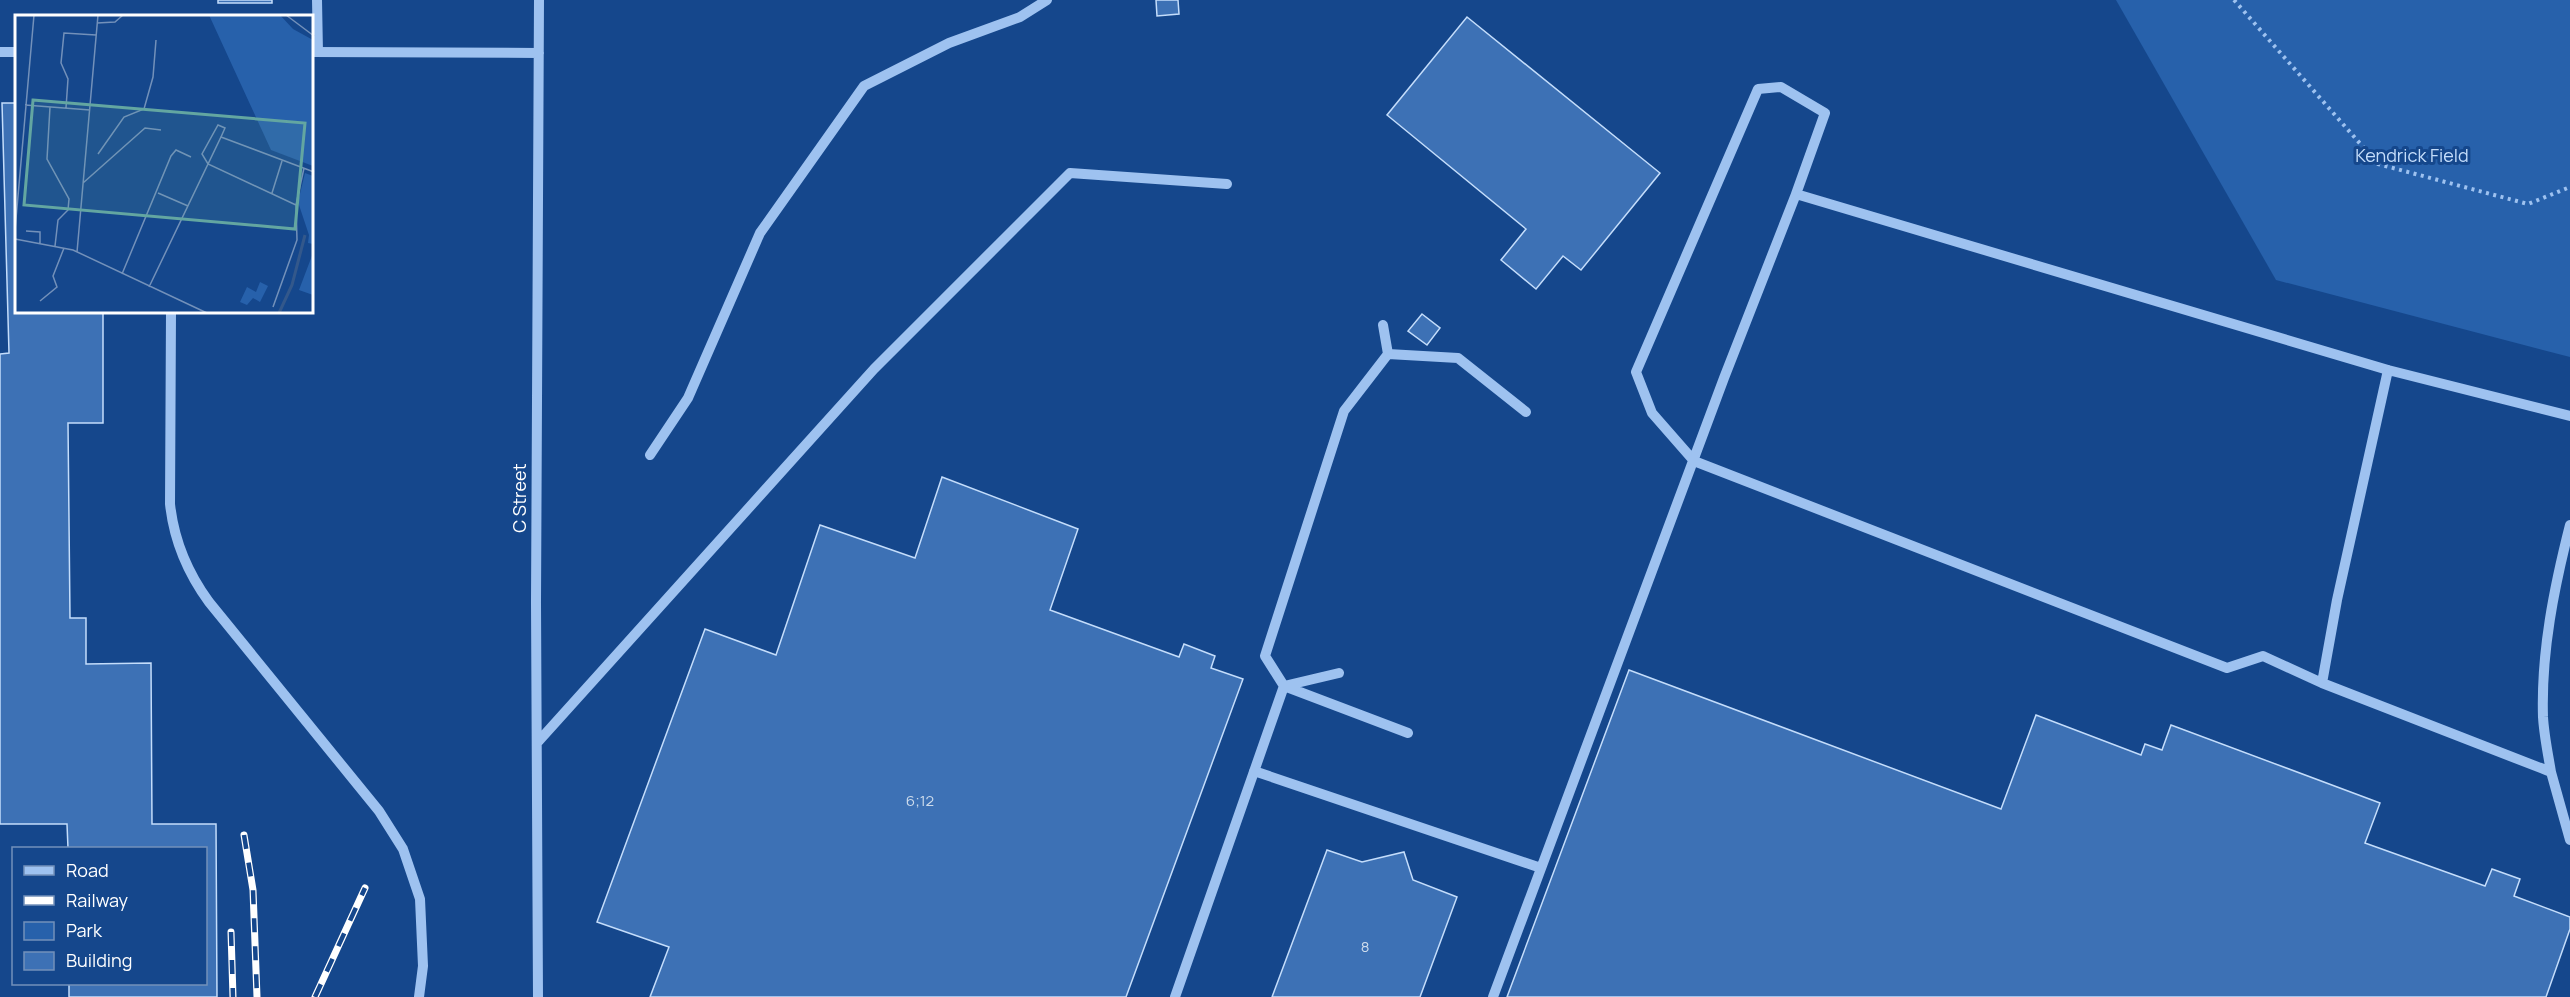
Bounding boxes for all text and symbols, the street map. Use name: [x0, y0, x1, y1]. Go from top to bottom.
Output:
inset map: [15, 15, 314, 314]
park label: Kendrick Field: [2355, 143, 2469, 167]
street label: C Street: [507, 463, 531, 533]
house number: 6;12: [906, 790, 934, 811]
legend: [12, 847, 207, 985]
text: Road: [66, 858, 109, 882]
text: Railway: [66, 888, 128, 912]
text: Park: [66, 918, 103, 942]
house number: 8: [1361, 936, 1369, 957]
text: Building: [66, 948, 132, 972]

